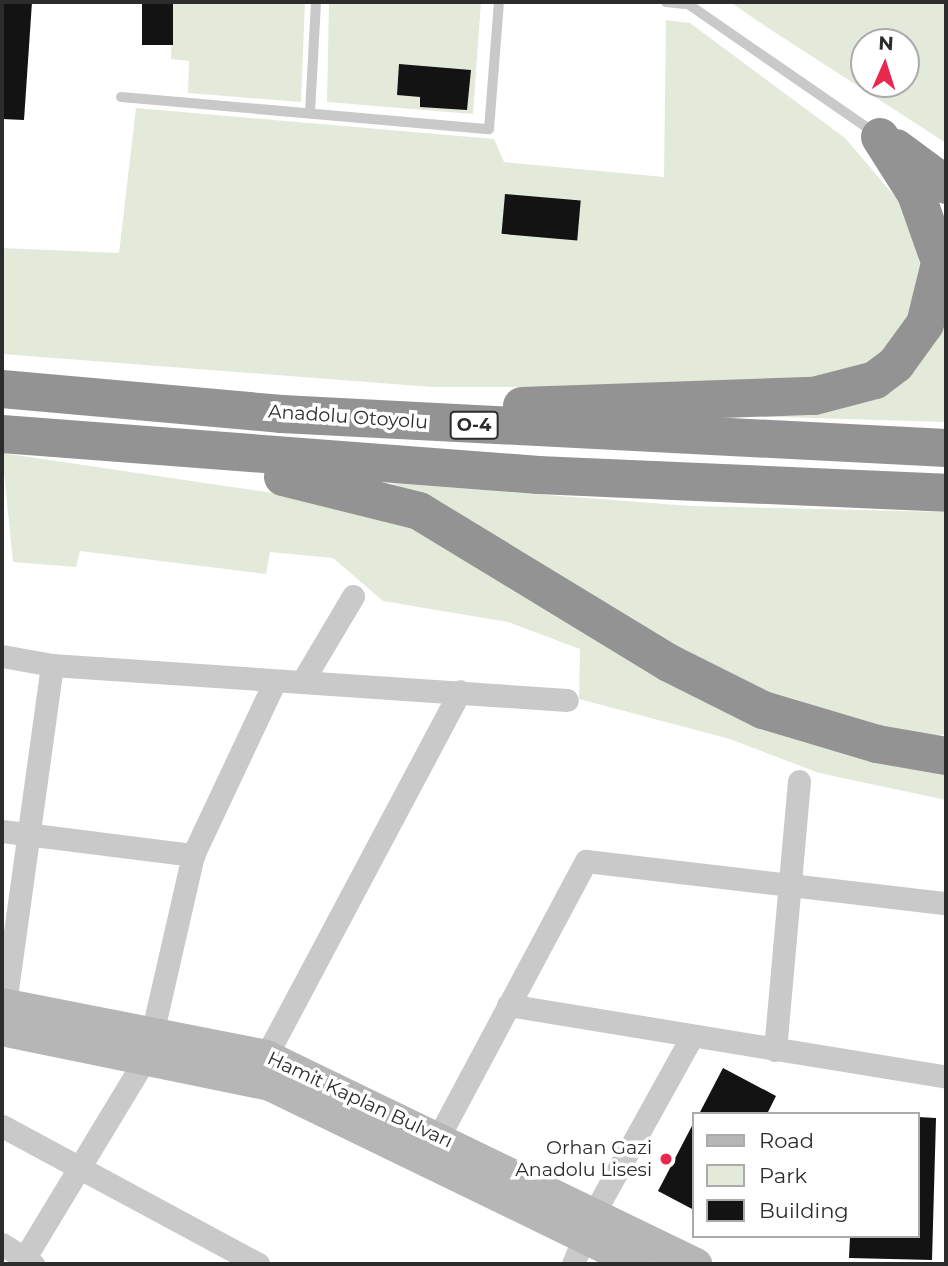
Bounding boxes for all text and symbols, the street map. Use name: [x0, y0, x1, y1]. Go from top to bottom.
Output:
north arrow: [850, 28, 920, 98]
text: N: [878, 32, 894, 55]
street label: Anadolu Otoyolu: [267, 400, 429, 434]
road number: O-4: [449, 410, 498, 440]
street label: Hamit Kaplan Bulvarı: [264, 1047, 456, 1153]
legend: [692, 1112, 920, 1238]
text: Road: [759, 1128, 814, 1153]
place label: Orhan Gazi Anadolu Lisesi: [515, 1137, 652, 1181]
marker: Orhan Gazi Anadolu Lisesi: [658, 1151, 674, 1167]
text: Park: [759, 1163, 807, 1188]
text: Building: [759, 1198, 849, 1223]

